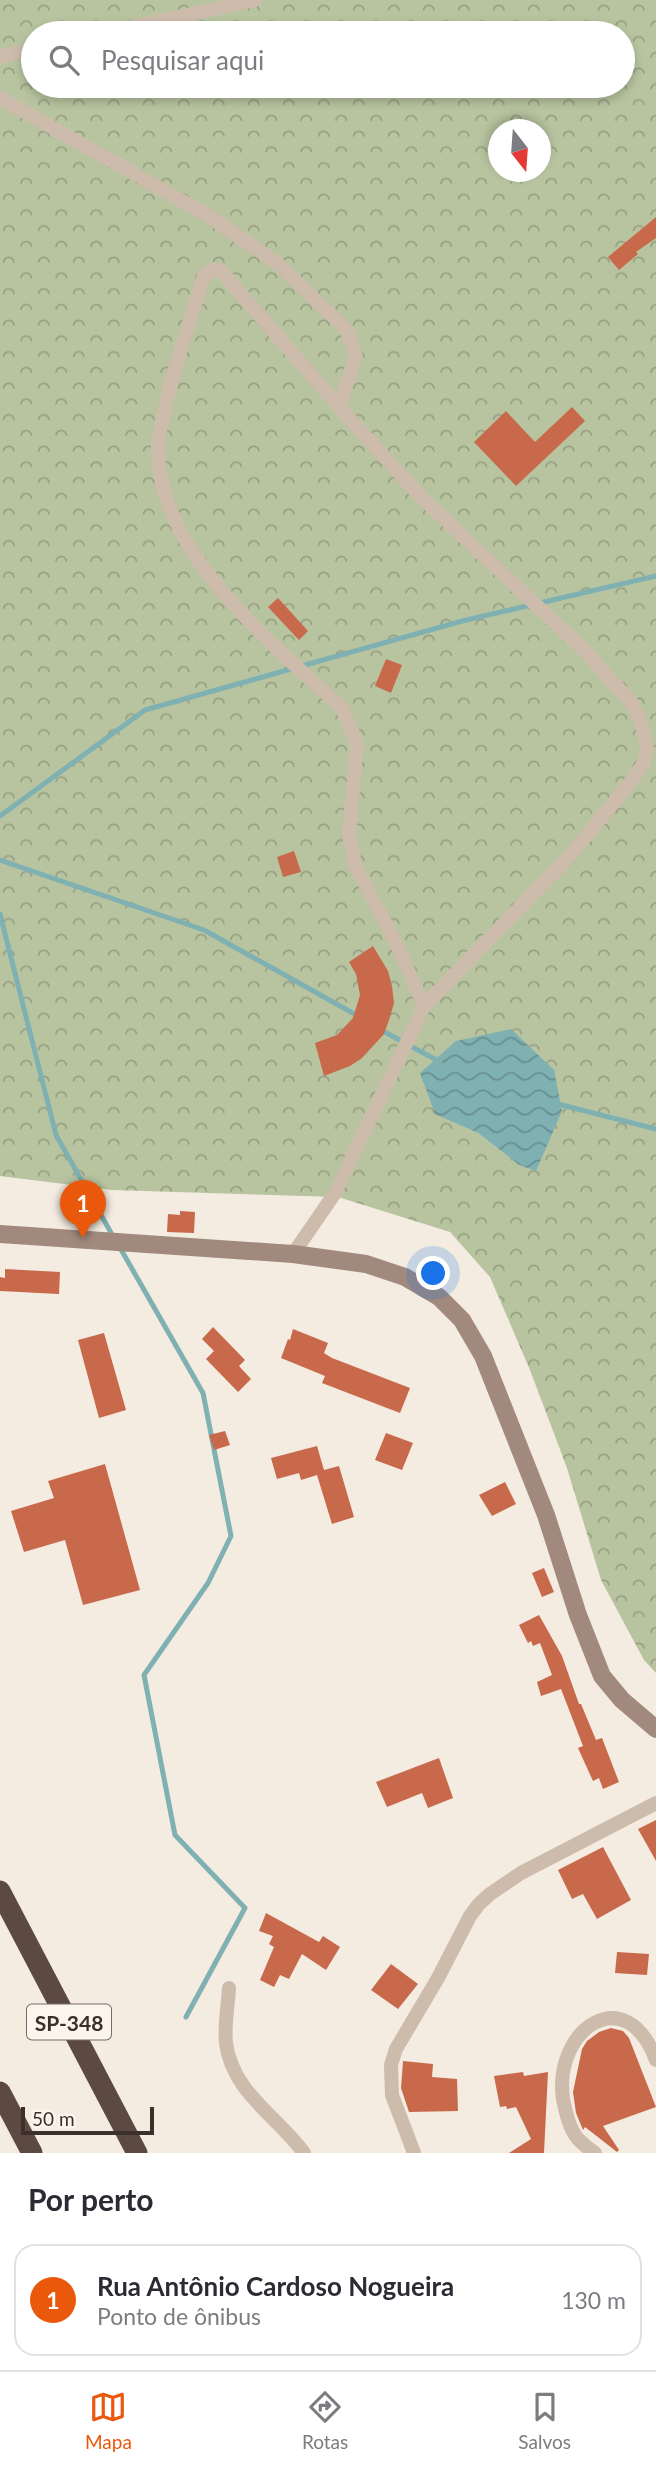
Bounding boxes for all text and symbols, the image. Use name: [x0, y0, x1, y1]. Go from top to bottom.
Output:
search box: [21, 21, 635, 98]
icon: search: [45, 41, 83, 79]
text: Pesquisar aqui: [101, 44, 264, 76]
north arrow: [488, 119, 551, 182]
pin: 1: [60, 1180, 106, 1238]
your location: [416, 1256, 450, 1290]
road number: SP-348: [27, 2004, 111, 2039]
scale bar: [21, 2104, 154, 2136]
text: 50 m: [32, 2107, 75, 2130]
text: Por perto: [28, 2181, 153, 2217]
text: Rua Antônio Cardoso Nogueira: [97, 2270, 454, 2302]
text: 1: [46, 2286, 60, 2314]
text: 130 m: [561, 2286, 626, 2314]
text: Ponto de ônibus: [97, 2302, 261, 2330]
tab: Mapa: [85, 2388, 132, 2453]
tab: Rotas: [302, 2388, 348, 2453]
tab: Salvos: [518, 2388, 571, 2453]

